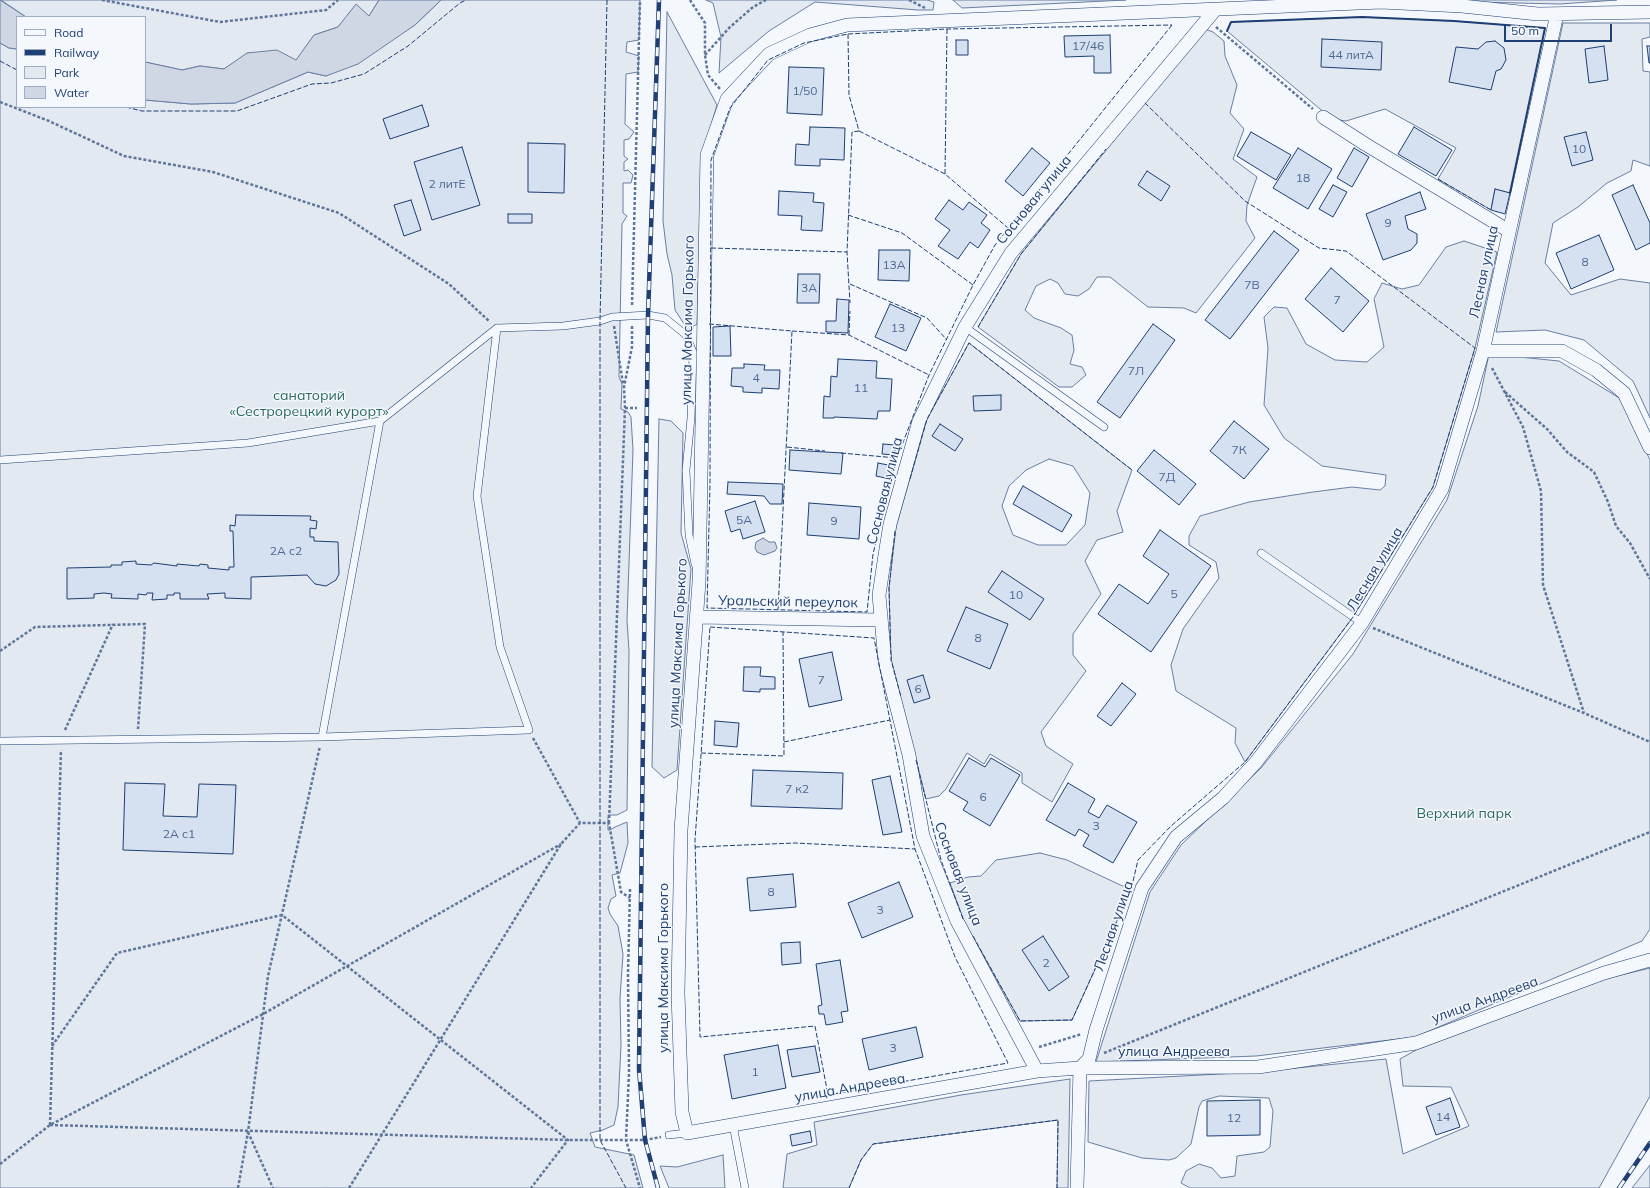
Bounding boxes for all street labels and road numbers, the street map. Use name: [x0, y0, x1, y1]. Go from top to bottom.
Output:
street label: Сосновая улица: [993, 152, 1075, 248]
street label: Лесная улица: [1466, 224, 1502, 320]
street label: улица Максима Горького: [678, 235, 698, 405]
street label: Сосновая улица: [864, 436, 906, 546]
street label: Лесная улица: [1343, 524, 1407, 614]
street label: улица Максима Горького: [665, 558, 691, 728]
street label: Уральский переулок: [718, 592, 858, 612]
street label: Сосновая улица: [931, 820, 985, 928]
street label: Лесная улица: [1091, 879, 1137, 973]
street label: улица Максима Горького: [656, 883, 672, 1053]
street label: улица Андреева: [1429, 973, 1541, 1027]
street label: улица Андреева: [1118, 1044, 1230, 1060]
street label: улица Андреева: [793, 1070, 907, 1106]

